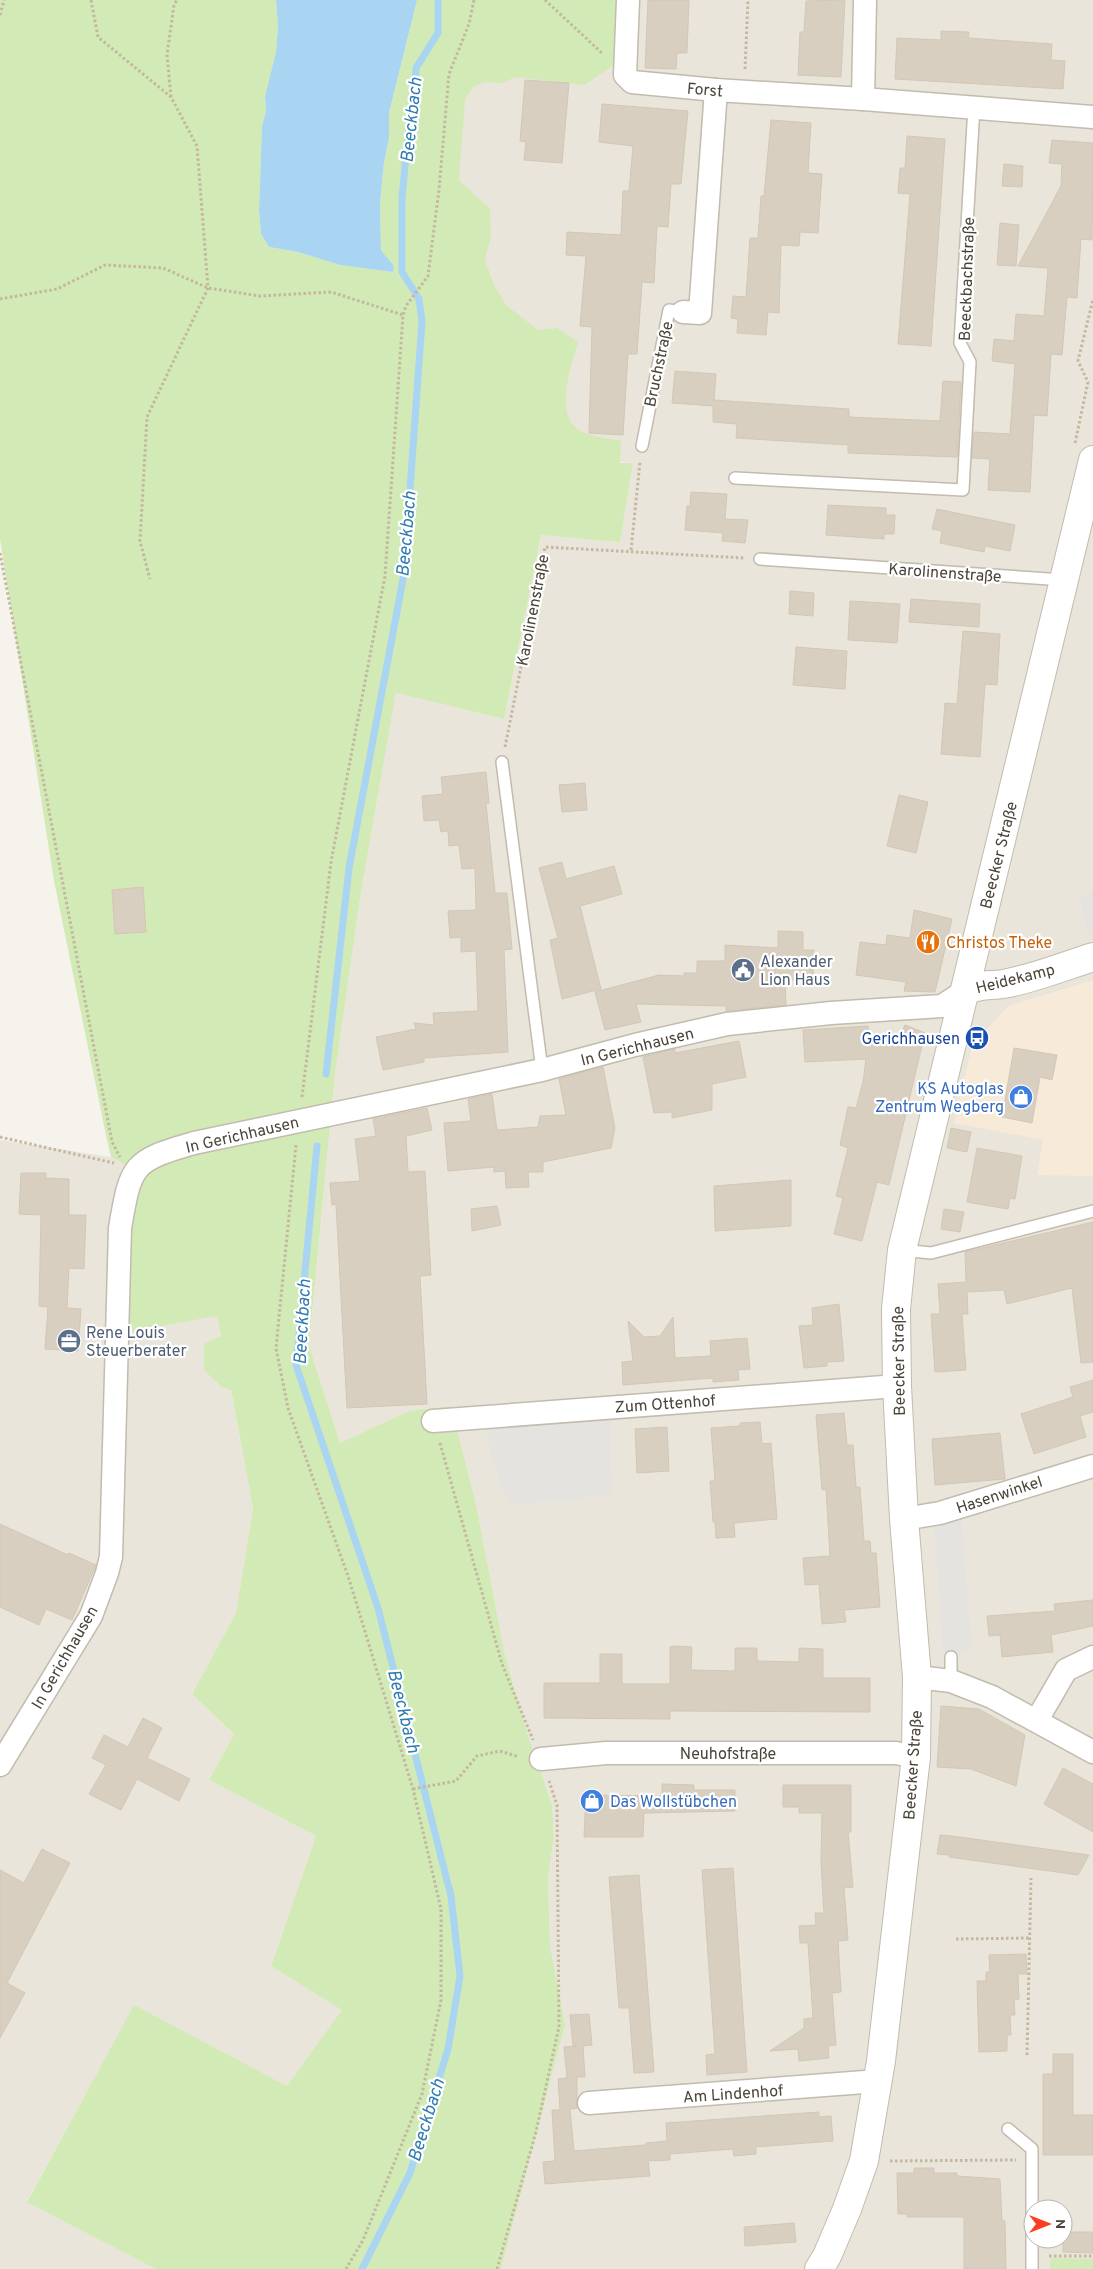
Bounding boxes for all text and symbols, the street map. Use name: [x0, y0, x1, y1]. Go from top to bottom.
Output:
water label: Beeckbach: [397, 76, 428, 164]
street label: Forst: [686, 79, 724, 103]
street label: Beeckbachstraße: [956, 217, 980, 342]
street label: Bruchstraße: [641, 320, 679, 409]
water label: Beeckbach: [392, 490, 423, 578]
street label: Karolinenstraße: [513, 553, 555, 668]
street label: Karolinenstraße: [888, 560, 1002, 588]
street label: Beecker Straße: [977, 800, 1023, 911]
restaurant icon: Christos Theke: [915, 929, 941, 955]
place label: Christos Theke: [946, 934, 1052, 954]
place label: Alexander Lion Haus: [760, 953, 833, 991]
public building icon: Alexander Lion Haus: [730, 957, 756, 983]
street label: Heidekamp: [974, 960, 1057, 999]
street label: In Gerichhausen: [579, 1024, 696, 1072]
bus stop icon: Gerichhausen: [964, 1025, 990, 1051]
place label: Gerichhausen: [861, 1030, 960, 1050]
place label: KS Autoglas Zentrum Wegberg: [875, 1080, 1004, 1118]
shop icon: KS Autoglas Zentrum Wegberg: [1008, 1084, 1034, 1110]
street label: In Gerichhausen: [184, 1113, 301, 1159]
water label: Beeckbach: [290, 1279, 317, 1365]
street label: Beecker Straße: [889, 1306, 911, 1416]
place label: Rene Louis Steuerberater: [86, 1324, 187, 1362]
office icon: Rene Louis Steuerberater: [56, 1328, 82, 1354]
street label: Zum Ottenhof: [614, 1391, 717, 1419]
street label: Hasenwinkel: [954, 1473, 1045, 1519]
street label: In Gerichhausen: [28, 1603, 103, 1713]
water label: Beeckbach: [381, 1667, 424, 1756]
street label: Beecker Straße: [900, 1710, 928, 1821]
street label: Neuhofstraße: [680, 1745, 776, 1765]
shop icon: Das Wollstübchen: [579, 1788, 605, 1814]
place label: Das Wollstübchen: [610, 1793, 737, 1813]
water label: Beeckbach: [404, 2076, 451, 2165]
street label: Am Lindenhof: [682, 2081, 785, 2108]
north arrow: [1023, 2199, 1073, 2249]
text: N: [1051, 2219, 1068, 2229]

